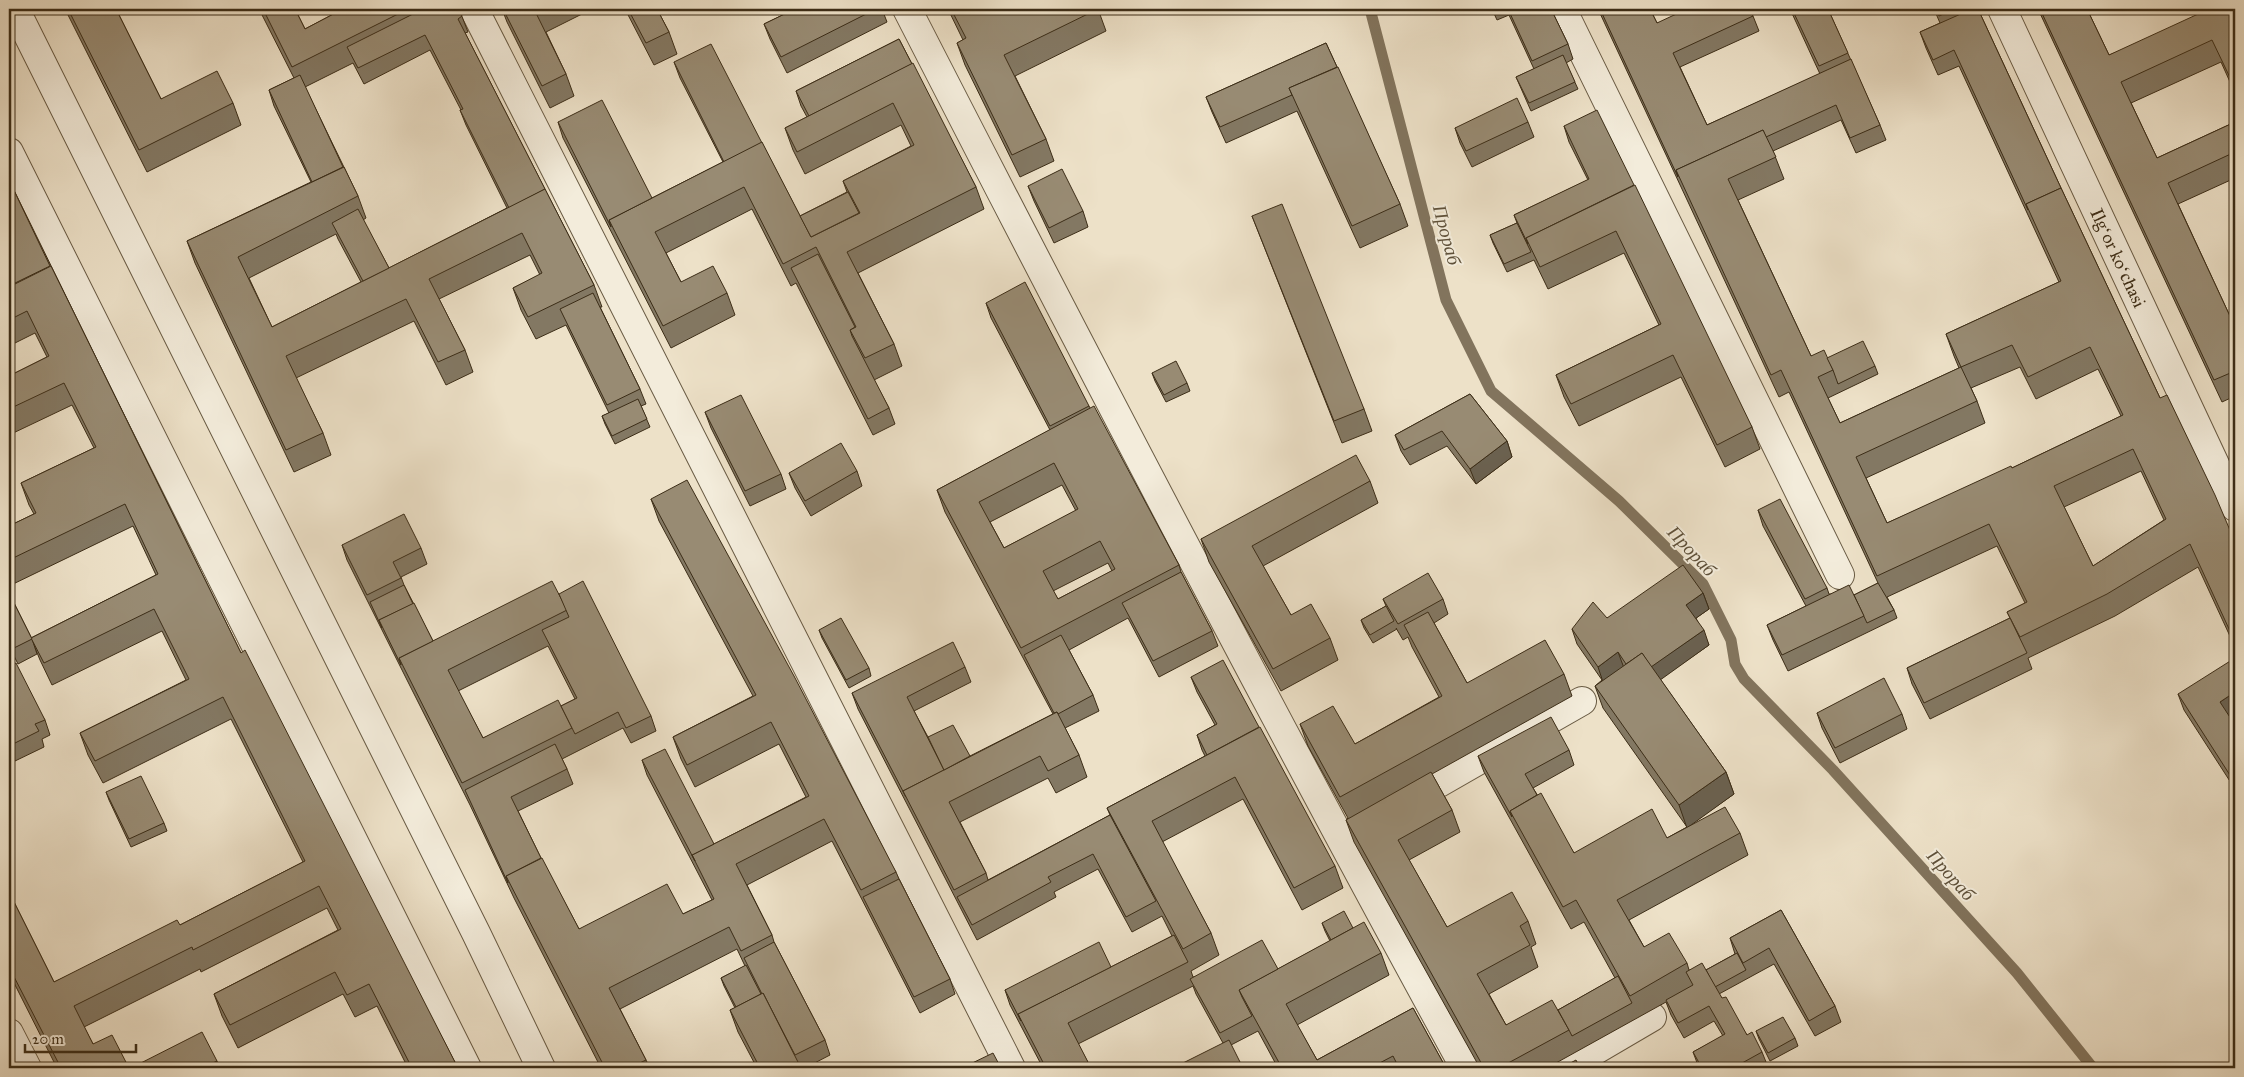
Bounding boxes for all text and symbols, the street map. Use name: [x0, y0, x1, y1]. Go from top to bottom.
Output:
water label: Прораб: [1428, 201, 1466, 269]
street label: Ilgʻor koʻchasi: [2085, 205, 2151, 312]
water label: Прораб: [1662, 520, 1722, 582]
water label: Прораб: [1921, 844, 1981, 907]
scale bar: [25, 1022, 136, 1054]
text: 20 m: [32, 1030, 64, 1048]

